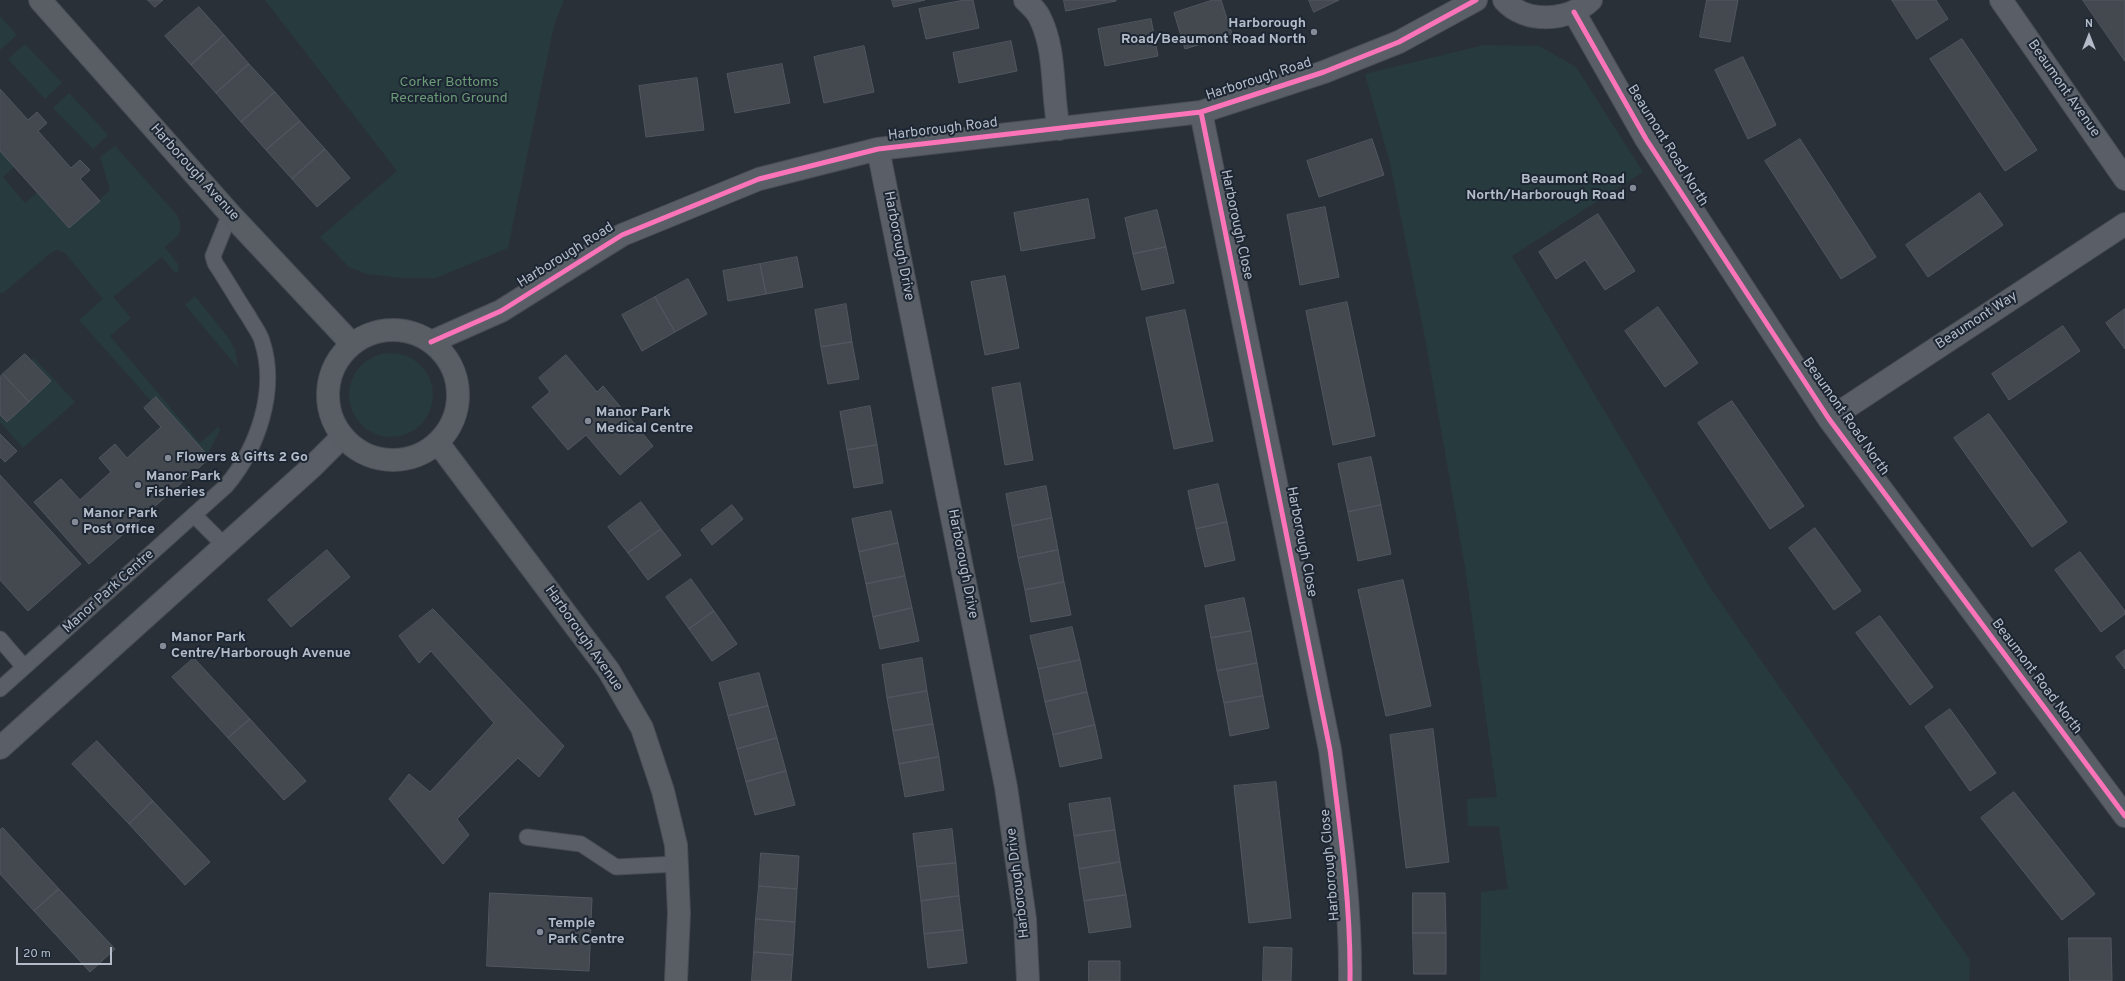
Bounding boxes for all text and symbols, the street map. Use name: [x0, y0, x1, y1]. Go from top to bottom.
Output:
place label: Harborough Road/Beaumont Road North: [1121, 16, 1306, 48]
north arrow: [2069, 16, 2109, 56]
text: N: [2085, 17, 2093, 31]
marker: Harborough Road/Beaumont Road North: [1309, 27, 1319, 37]
street label: Beaumont Avenue: [2023, 37, 2103, 141]
street label: Harborough Road: [1204, 55, 1314, 105]
park label: Corker Bottoms Recreation Ground: [390, 75, 508, 108]
street label: Beaumont Road North: [1623, 82, 1711, 210]
street label: Harborough Road: [887, 115, 999, 145]
street label: Harborough Avenue: [146, 121, 242, 225]
street label: Harborough Close: [1216, 168, 1256, 282]
place label: Beaumont Road North/Harborough Road: [1466, 172, 1625, 204]
marker: Beaumont Road North/Harborough Road: [1628, 183, 1638, 193]
street label: Harborough Drive: [879, 190, 917, 302]
street label: Harborough Road: [515, 220, 617, 292]
street label: Beaumont Way: [1933, 288, 2021, 354]
street label: Beaumont Road North: [1798, 355, 1892, 479]
place label: Manor Park Medical Centre: [596, 405, 693, 438]
marker: Manor Park Medical Centre: [583, 416, 593, 426]
place label: Flowers & Gifts 2 Go: [176, 450, 308, 466]
marker: Flowers & Gifts 2 Go: [163, 453, 173, 463]
place label: Manor Park Fisheries: [146, 469, 221, 502]
marker: Manor Park Fisheries: [133, 480, 143, 490]
street label: Harborough Close: [1282, 485, 1320, 599]
place label: Manor Park Post Office: [83, 506, 158, 538]
street label: Harborough Drive: [943, 508, 981, 620]
marker: Manor Park Post Office: [70, 517, 80, 527]
street label: Manor Park Centre: [60, 547, 158, 637]
street label: Harborough Avenue: [540, 583, 626, 695]
street label: Beaumont Road North: [1987, 616, 2085, 738]
place label: Manor Park Centre/Harborough Avenue: [171, 630, 351, 662]
marker: Manor Park Centre/Harborough Avenue: [158, 641, 168, 651]
street label: Harborough Close: [1318, 808, 1344, 922]
street label: Harborough Drive: [1004, 827, 1034, 939]
place label: Temple Park Centre: [548, 916, 625, 948]
marker: Temple Park Centre: [535, 927, 545, 937]
scale bar: [18, 939, 114, 965]
text: 20 m: [23, 946, 51, 962]

